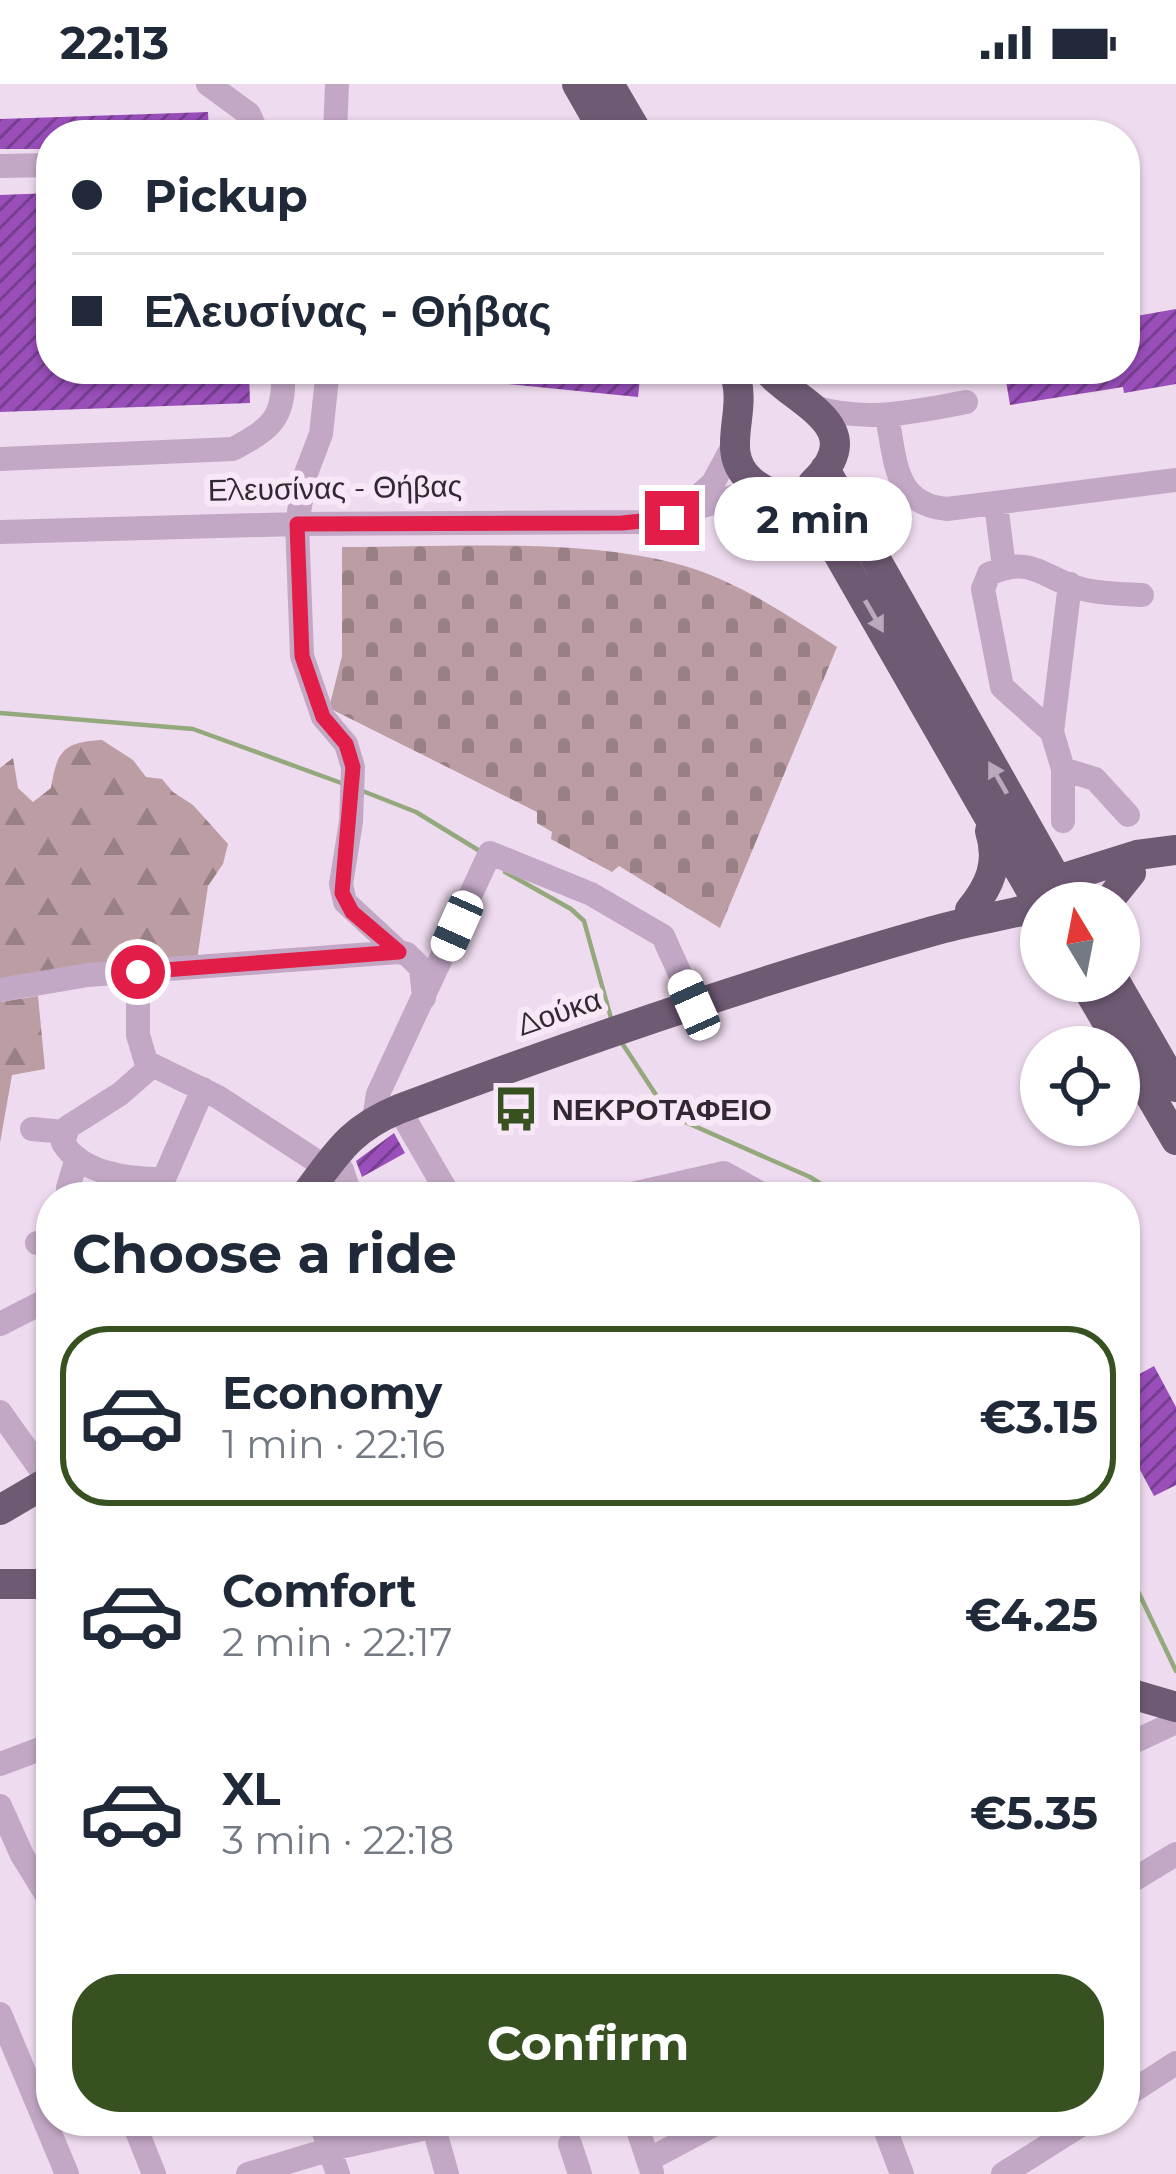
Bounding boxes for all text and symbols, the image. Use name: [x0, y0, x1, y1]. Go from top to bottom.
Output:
text: 22:13: [60, 15, 169, 70]
text: Pickup: [144, 168, 308, 223]
text: Ελευσίνας - Θήβας: [144, 283, 552, 338]
street label: Ελευσίνας - Θήβας: [208, 467, 462, 509]
callout: 2 min: [714, 476, 912, 560]
route end: [645, 491, 699, 545]
text: 2 min: [756, 495, 870, 543]
one-way arrow: [863, 598, 884, 633]
one-way arrow: [989, 762, 1010, 795]
north arrow: [1020, 882, 1140, 1002]
map controls: [1020, 882, 1140, 1146]
car: [426, 886, 488, 966]
route start: [111, 945, 165, 999]
car: [663, 965, 725, 1045]
street label: Δούκα: [512, 980, 606, 1044]
button: locate: [1020, 1026, 1140, 1146]
bus stop icon: ΝΕΚΡΟΤΑΦΕΙΟ: [491, 1084, 541, 1134]
place label: ΝΕΚΡΟΤΑΦΕΙΟ: [552, 1091, 772, 1128]
text: Choose a ride: [72, 1221, 457, 1287]
icon: car: [78, 1362, 186, 1470]
text: Economy: [222, 1365, 442, 1420]
text: €3.15: [979, 1389, 1098, 1444]
text: 1 min · 22:16: [222, 1420, 445, 1468]
icon: car: [78, 1560, 186, 1668]
text: Comfort: [222, 1563, 417, 1618]
text: €4.25: [965, 1587, 1098, 1642]
text: 2 min · 22:17: [222, 1618, 453, 1666]
icon: car: [78, 1758, 186, 1866]
text: XL: [222, 1761, 280, 1816]
text: €5.35: [970, 1785, 1098, 1840]
text: 3 min · 22:18: [222, 1816, 454, 1864]
button: Confirm: [72, 1974, 1104, 2112]

